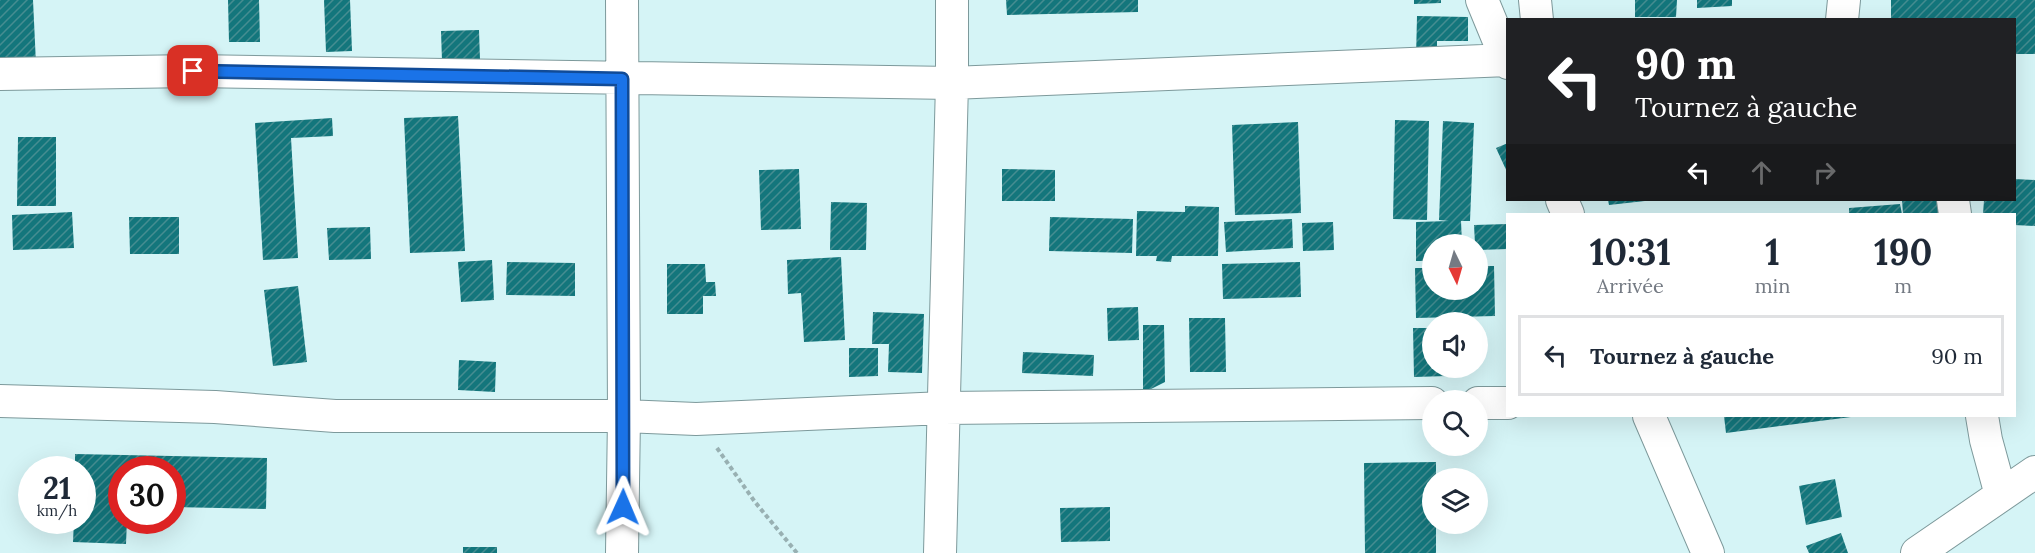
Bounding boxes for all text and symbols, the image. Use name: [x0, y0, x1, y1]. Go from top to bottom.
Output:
text: 90 m: [1635, 37, 1736, 91]
icon: left: [1536, 42, 1614, 120]
pin: [167, 45, 218, 96]
icon: arrive: [176, 54, 209, 87]
text: Tournez à gauche: [1635, 90, 1858, 124]
icon: left: [1682, 156, 1715, 189]
icon: ahead: [1745, 156, 1778, 189]
icon: right: [1808, 156, 1841, 189]
text: 10:31: [1590, 229, 1671, 275]
text: 1: [1765, 229, 1780, 275]
text: 190: [1874, 229, 1932, 275]
north arrow: [1422, 234, 1488, 300]
map controls: [1422, 234, 1488, 534]
text: Arrivée: [1597, 273, 1664, 298]
text: min: [1755, 273, 1790, 298]
text: m: [1894, 273, 1912, 298]
button: sound: [1422, 312, 1488, 378]
icon: left: [1539, 339, 1572, 372]
text: Tournez à gauche: [1590, 342, 1774, 370]
text: 90 m: [1931, 342, 1983, 370]
button: search: [1422, 390, 1488, 456]
speed limit sign: 30: [108, 456, 186, 534]
button: layers: [1422, 468, 1488, 534]
text: 21: [43, 469, 71, 507]
position arrow: [591, 475, 655, 539]
text: km/h: [37, 501, 77, 520]

